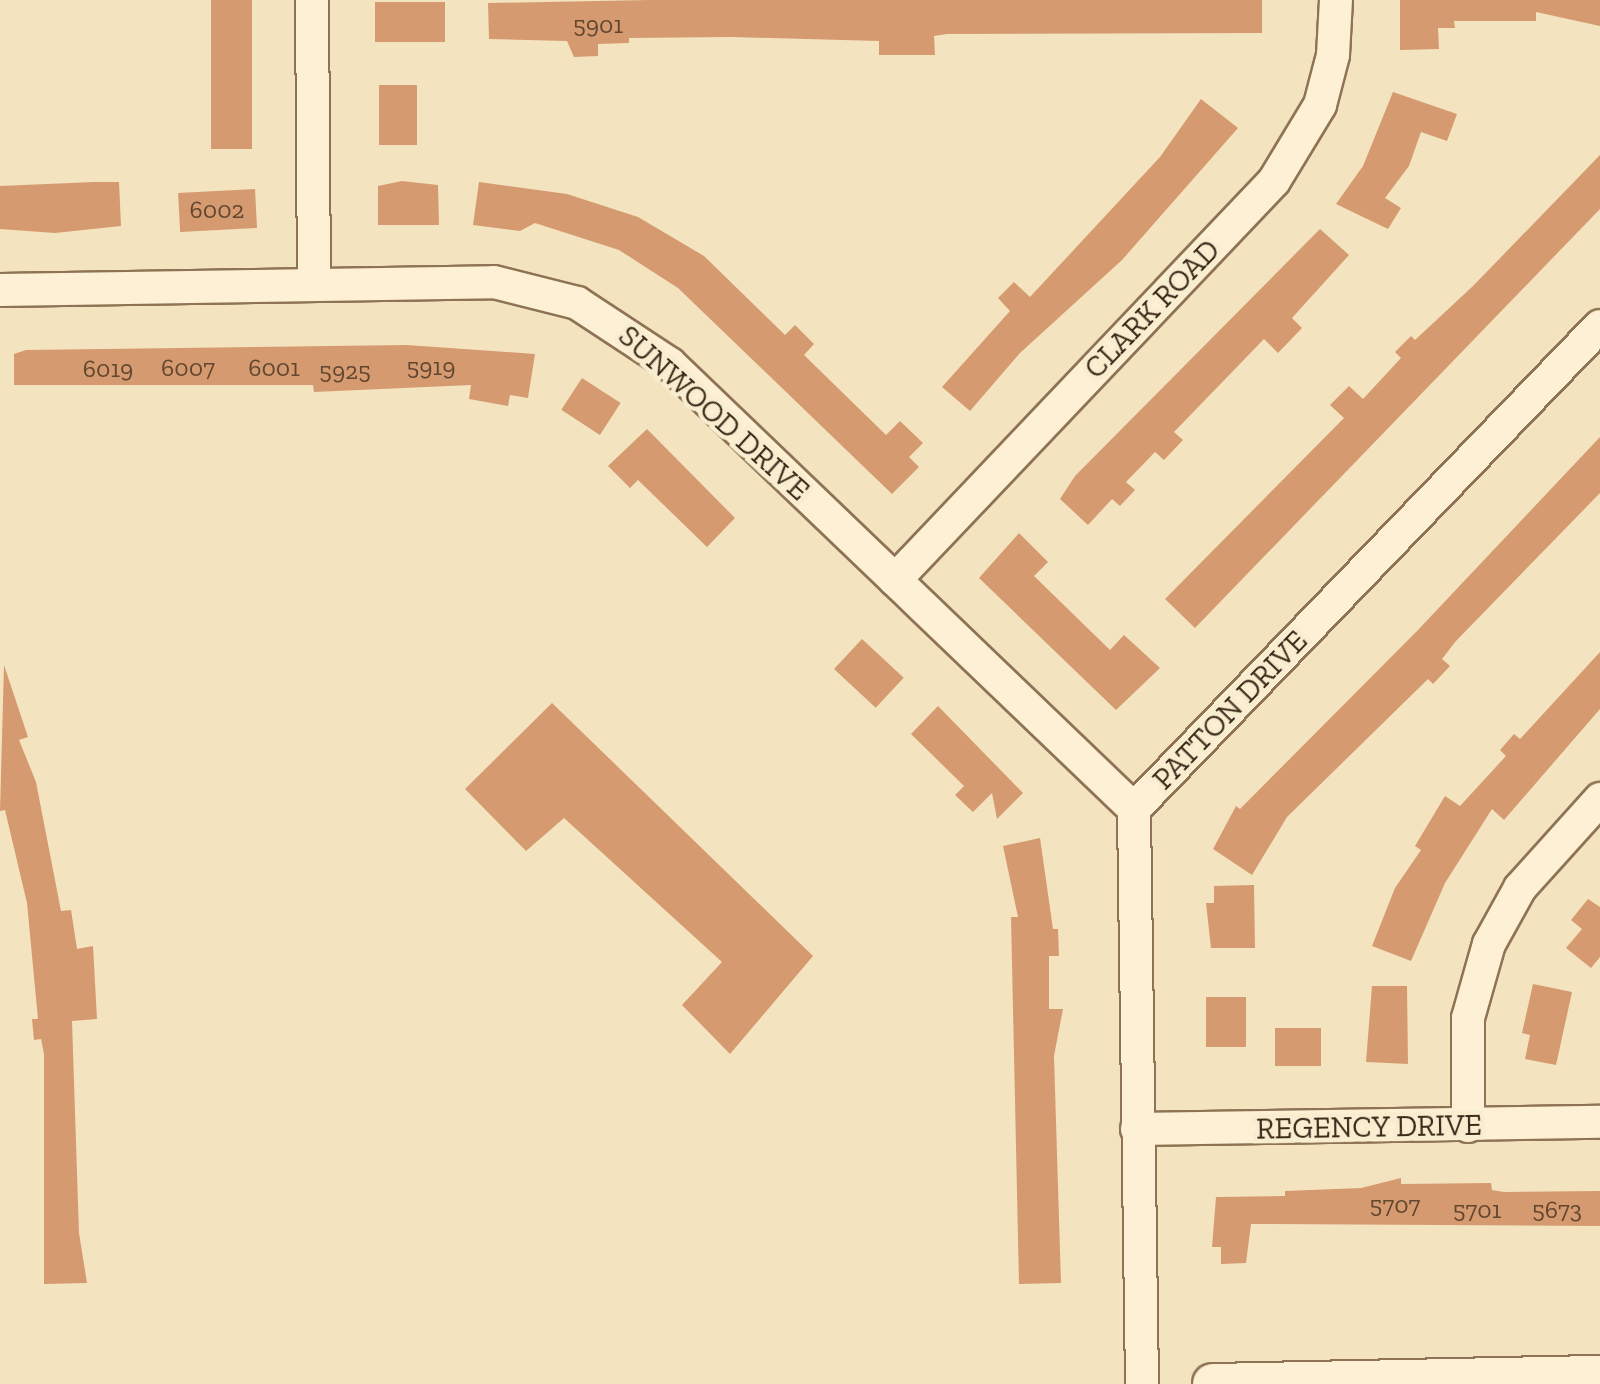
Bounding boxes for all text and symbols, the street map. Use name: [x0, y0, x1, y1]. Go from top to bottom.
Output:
house number: 5901: [573, 9, 623, 39]
house number: 6002: [190, 194, 244, 224]
street label: CLARK ROAD: [1077, 232, 1227, 386]
street label: SUNWOOD DRIVE: [611, 318, 817, 508]
house number: 5919: [407, 351, 455, 381]
house number: 6007: [161, 352, 215, 382]
house number: 6001: [248, 352, 300, 382]
house number: 6019: [83, 353, 133, 383]
house number: 5925: [319, 355, 371, 385]
street label: PATTON DRIVE: [1145, 623, 1315, 797]
street label: REGENCY DRIVE: [1255, 1107, 1483, 1147]
house number: 5707: [1370, 1189, 1420, 1219]
house number: 5701: [1453, 1194, 1501, 1224]
house number: 5673: [1532, 1194, 1582, 1224]

